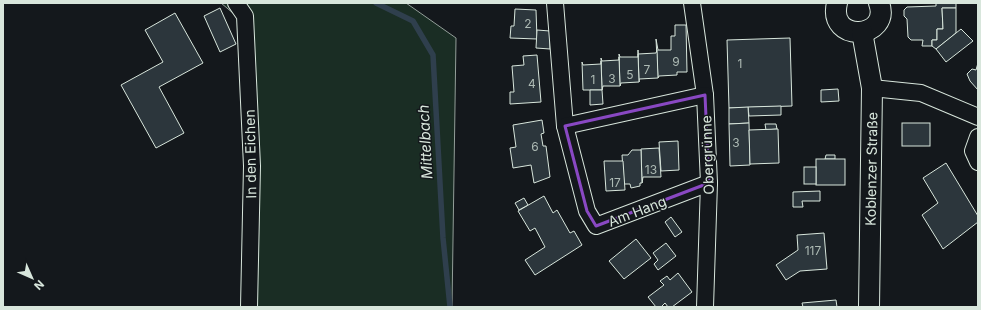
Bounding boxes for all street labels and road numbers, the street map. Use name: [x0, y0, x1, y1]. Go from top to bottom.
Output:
street label: In den Eichen: [241, 109, 259, 199]
street label: Koblenzer Straße: [862, 112, 880, 226]
street label: Obergrünne: [697, 115, 717, 195]
street label: Am Hang: [605, 192, 669, 230]

